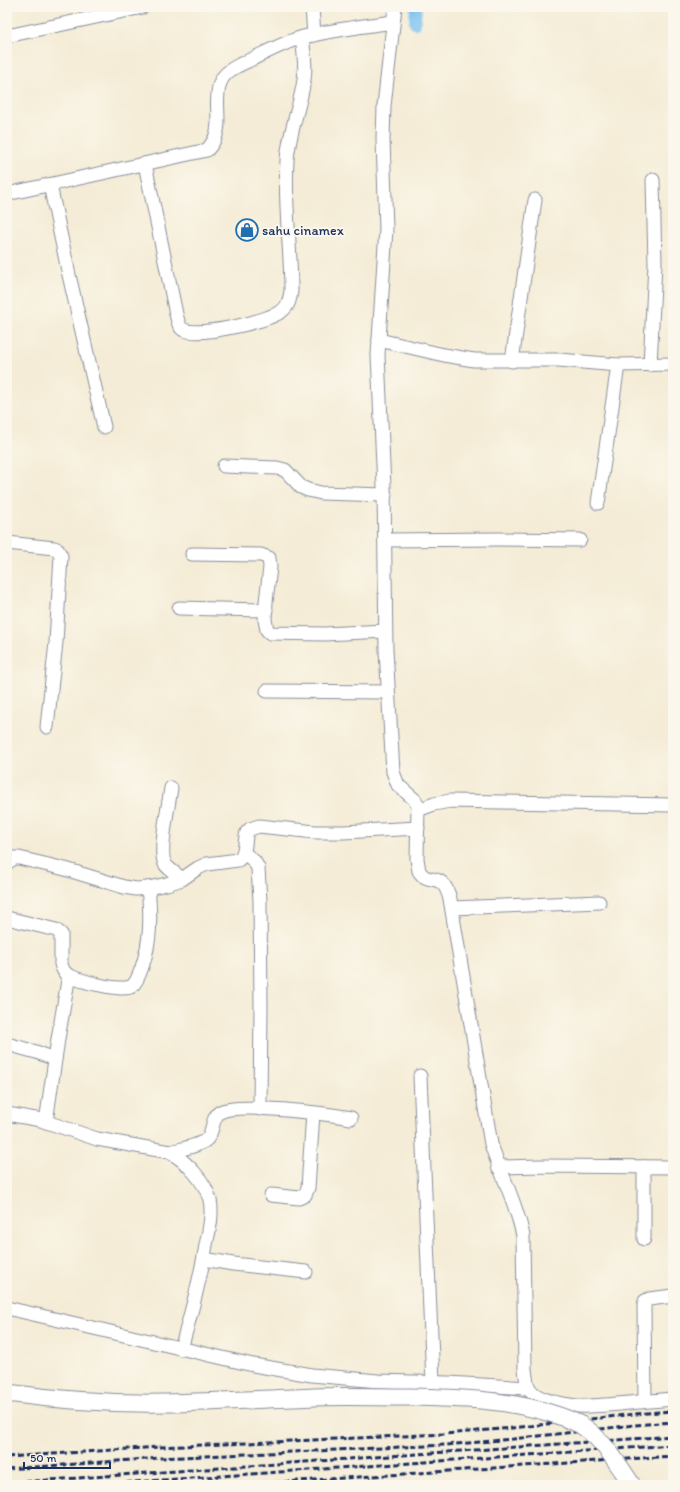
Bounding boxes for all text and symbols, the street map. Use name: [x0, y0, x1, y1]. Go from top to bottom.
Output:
shop icon: sahu cinamex: [234, 217, 260, 243]
place label: sahu cinamex: [262, 222, 344, 239]
scale bar: [24, 1444, 110, 1470]
text: 50 m: [30, 1451, 56, 1465]

